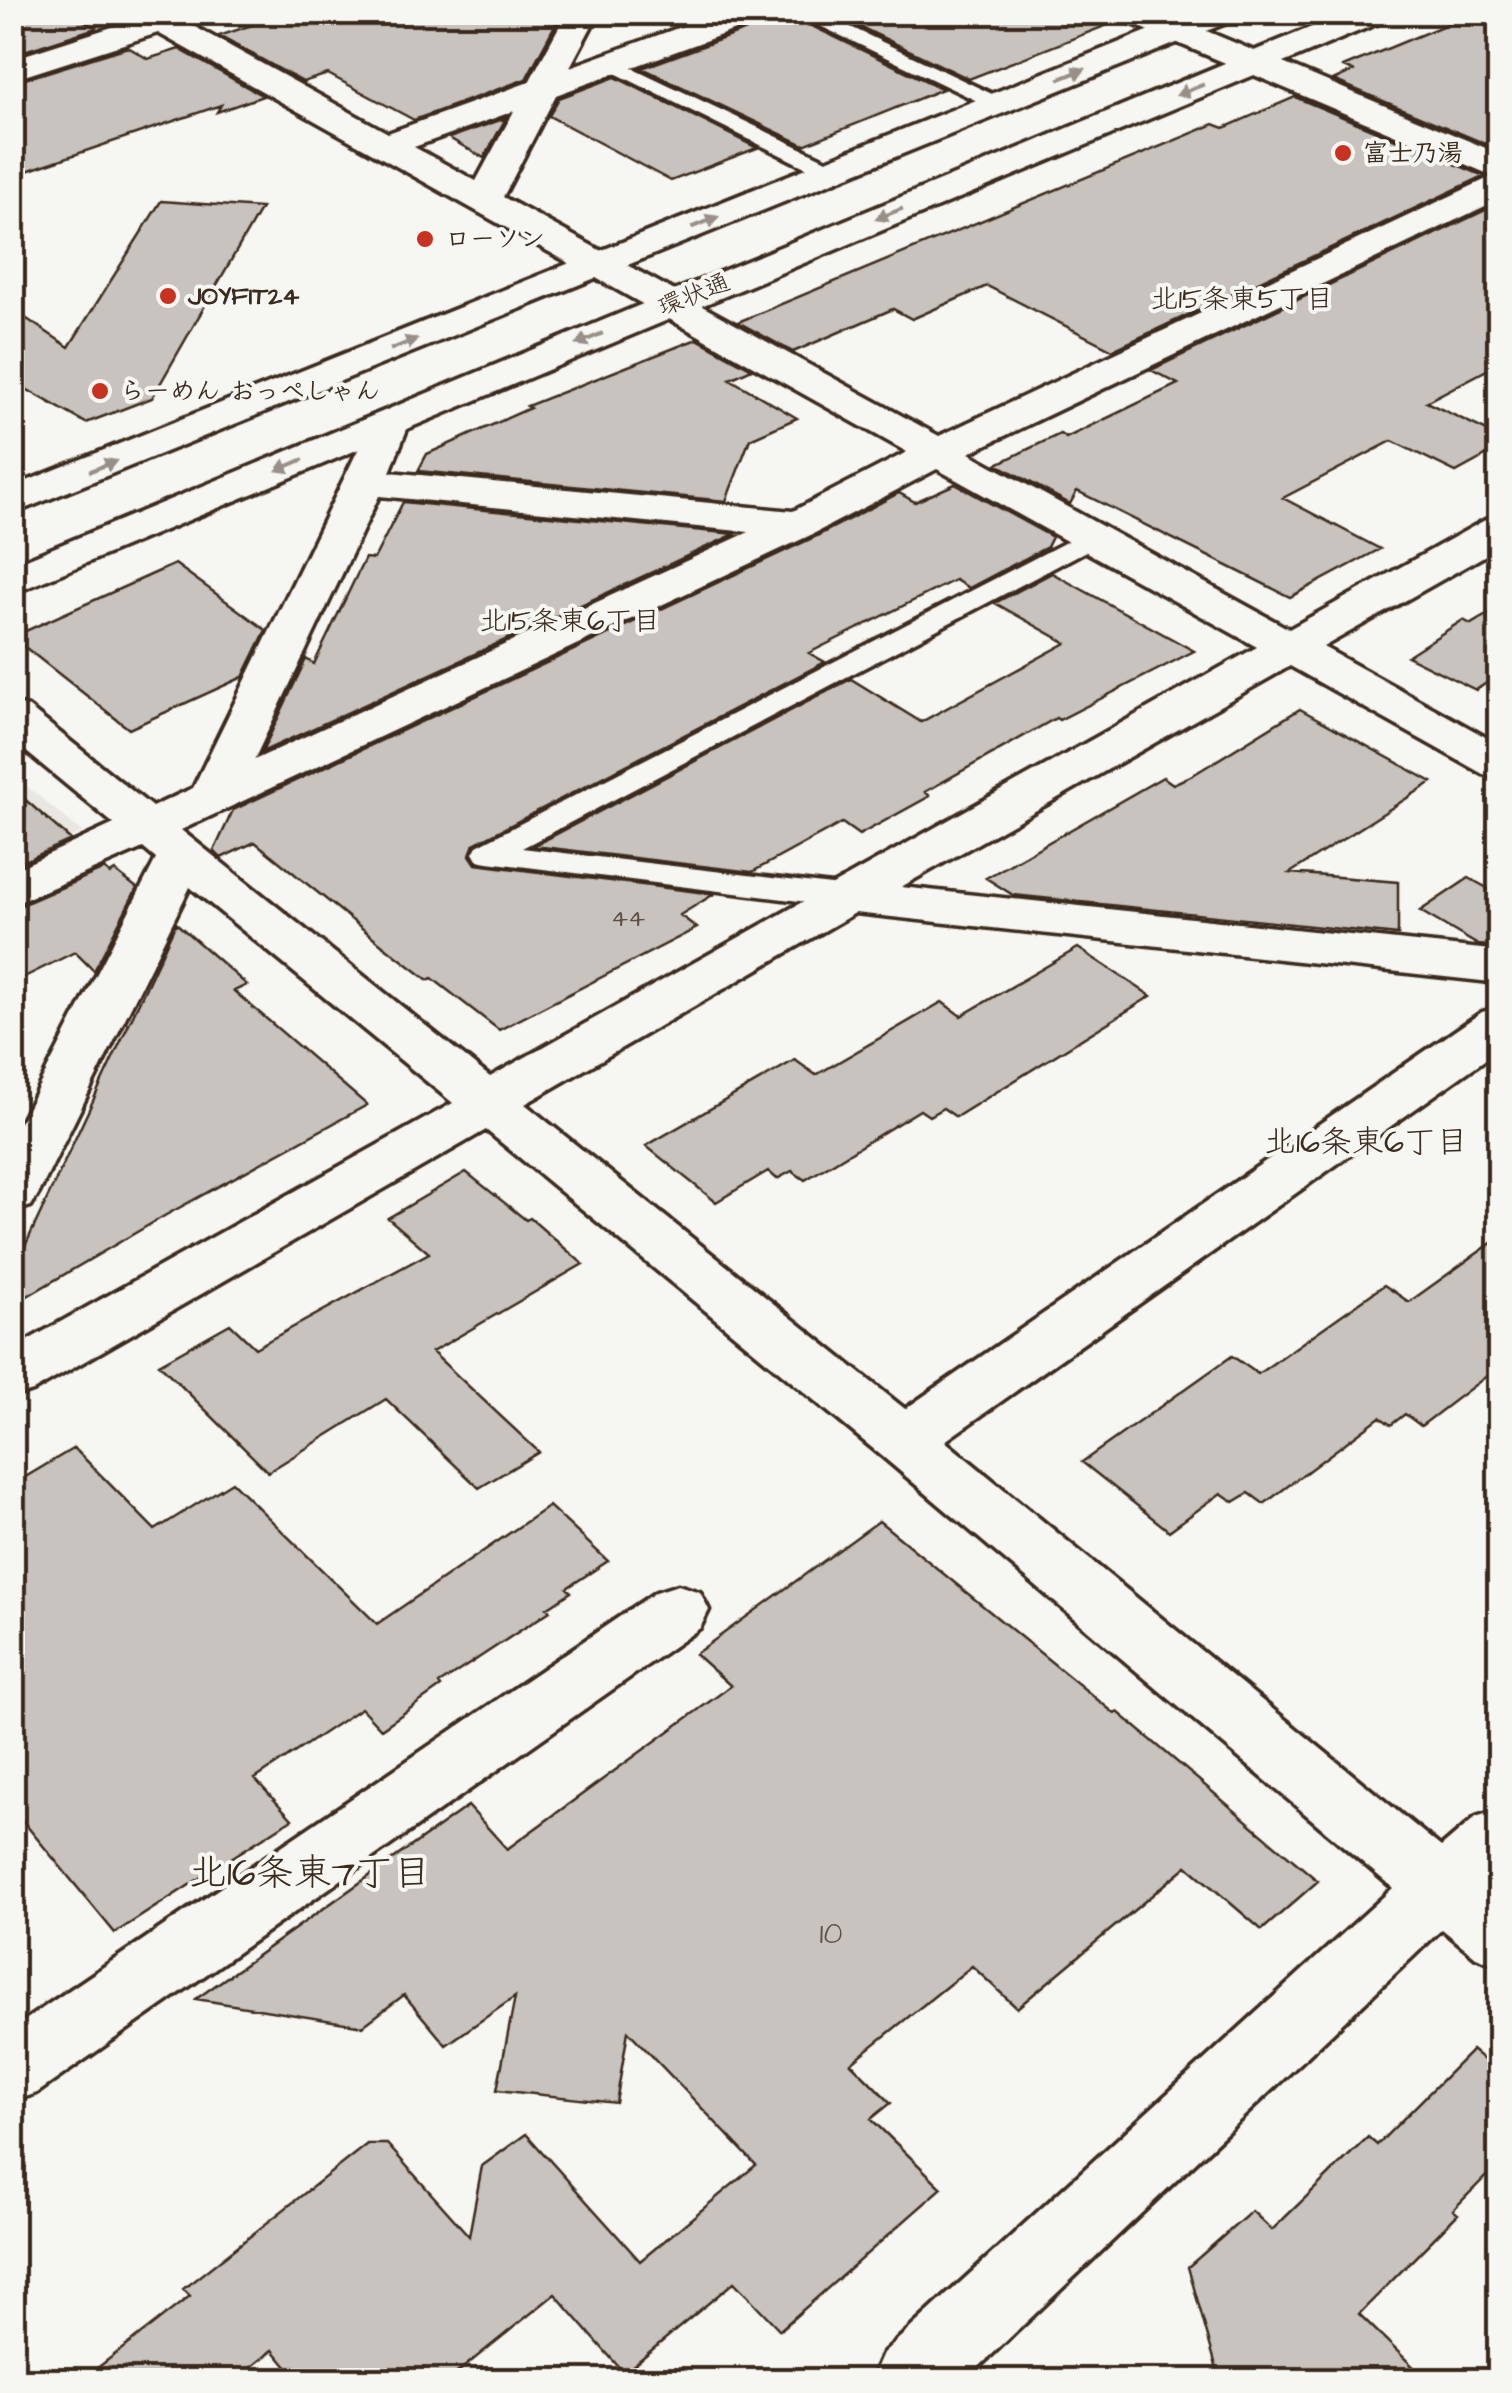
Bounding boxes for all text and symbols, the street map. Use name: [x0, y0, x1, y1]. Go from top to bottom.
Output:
one-way arrow: [1057, 66, 1087, 82]
one-way arrow: [1175, 83, 1205, 99]
place label: 富士乃湯: [1363, 136, 1463, 171]
marker: 富士乃湯: [1332, 142, 1354, 164]
one-way arrow: [874, 207, 904, 223]
one-way arrow: [691, 213, 721, 229]
place label: ローソン: [445, 222, 545, 257]
marker: ローソン: [414, 228, 436, 250]
street label: 環状通: [653, 265, 735, 325]
place label: JOYFIT24: [187, 279, 300, 314]
district label: 北15条東5丁目: [1150, 280, 1334, 319]
marker: JOYFIT24: [157, 285, 179, 307]
one-way arrow: [574, 331, 604, 347]
one-way arrow: [389, 335, 419, 351]
place label: らーめん おっぺしゃん: [120, 374, 380, 409]
marker: らーめん おっぺしゃん: [89, 380, 111, 402]
one-way arrow: [88, 457, 118, 473]
one-way arrow: [275, 457, 304, 473]
district label: 北15条東6丁目: [480, 602, 660, 641]
house number: 44: [611, 901, 645, 936]
district label: 北16条東6丁目: [1264, 1120, 1468, 1165]
district label: 北16条東7丁目: [189, 1848, 431, 1900]
house number: 10: [820, 1913, 842, 1955]

